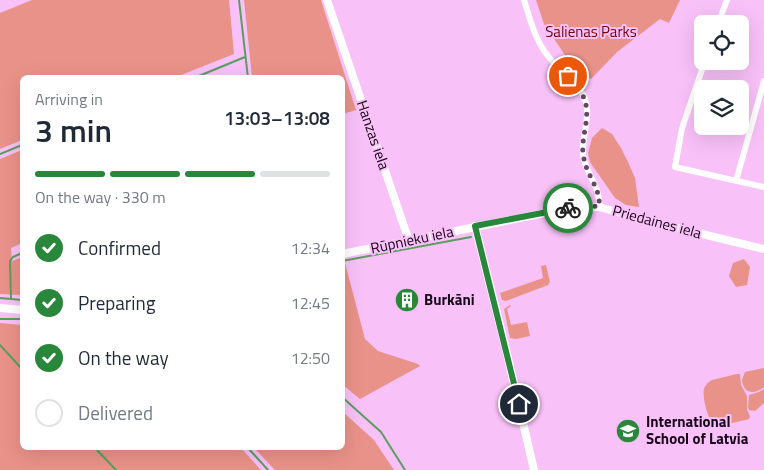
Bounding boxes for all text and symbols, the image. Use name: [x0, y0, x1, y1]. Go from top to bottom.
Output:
map controls: [694, 15, 749, 135]
button: locate: [694, 15, 749, 70]
park label: Salienas Parks: [545, 20, 637, 43]
pin: [547, 55, 589, 97]
icon: bag: [554, 62, 582, 90]
button: layers: [694, 80, 749, 135]
text: Arriving in: [35, 87, 103, 111]
street label: Hanzas iela: [351, 97, 396, 173]
text: 13:03–13:08: [224, 103, 330, 132]
text: 3 min: [35, 106, 112, 154]
courier: [543, 183, 593, 233]
text: On the way · 330 m: [35, 185, 166, 209]
icon: bike: [554, 194, 582, 222]
street label: Priedaines iela: [610, 199, 705, 245]
street label: Rūpnieku iela: [368, 219, 456, 260]
text: Confirmed: [78, 233, 161, 262]
icon: check: [35, 234, 63, 262]
text: 12:34: [291, 236, 330, 260]
building icon: Burkāni: [394, 287, 420, 313]
text: Preparing: [78, 288, 155, 317]
place label: Burkāni: [424, 288, 475, 311]
icon: check: [35, 289, 63, 317]
text: 12:45: [291, 291, 330, 315]
text: On the way: [78, 343, 169, 372]
icon: check: [35, 344, 63, 372]
text: 12:50: [291, 346, 330, 370]
pin: [498, 383, 540, 425]
icon: home: [505, 390, 533, 418]
text: Delivered: [78, 398, 153, 427]
place label: International School of Latvia: [646, 410, 749, 450]
school or university icon: International School of Latvia: [615, 418, 641, 444]

